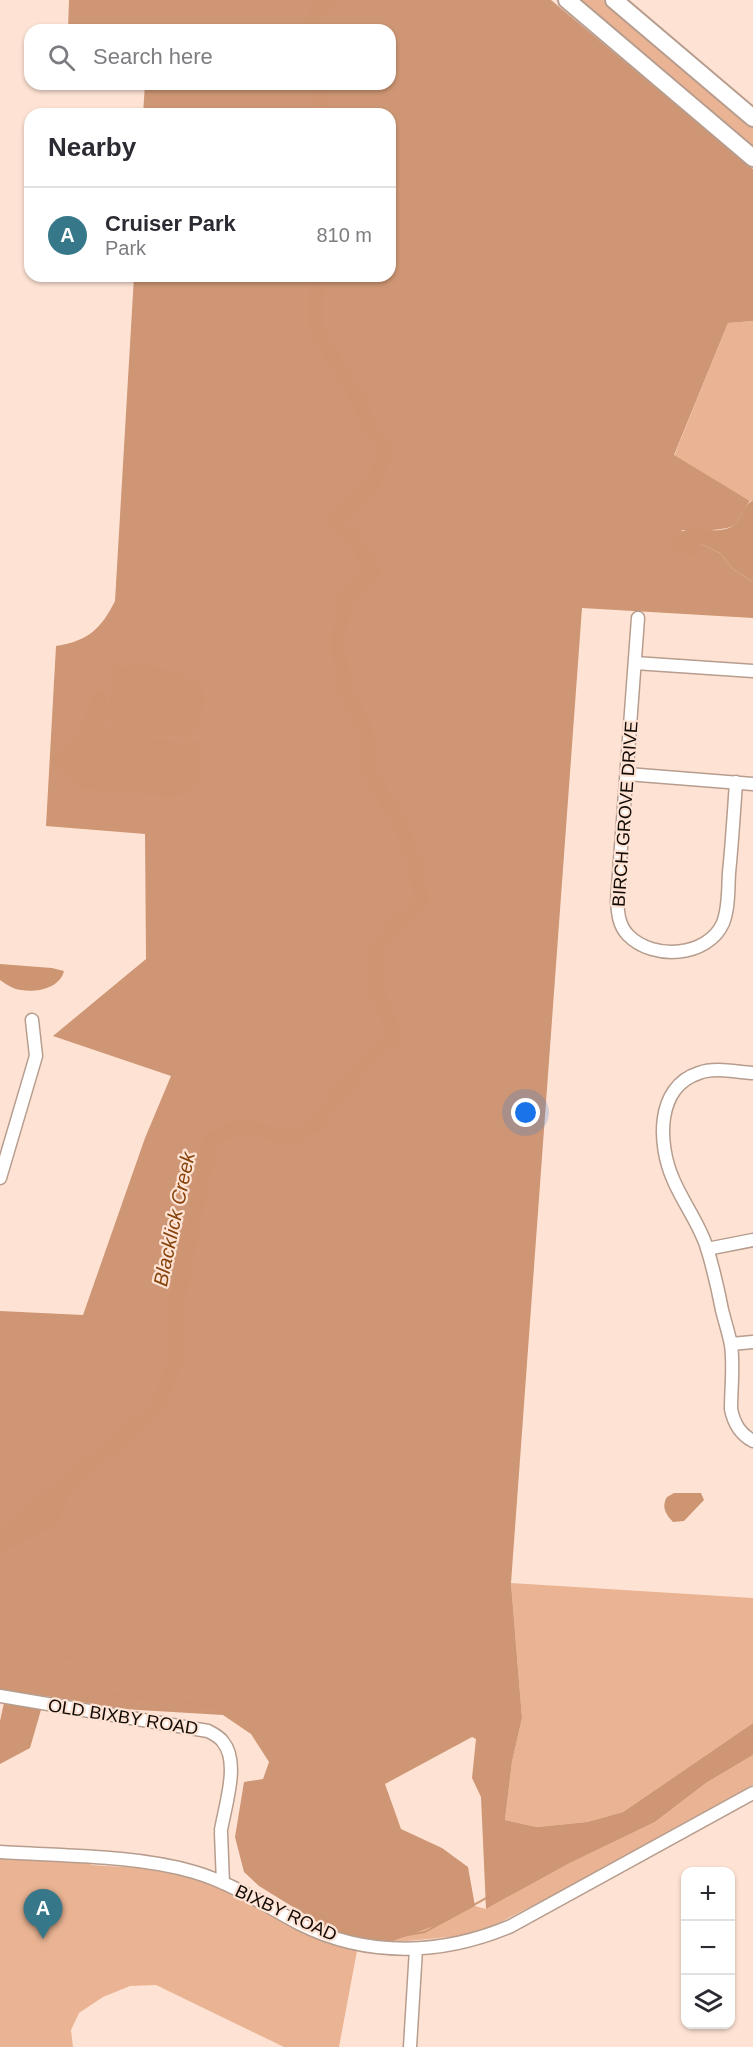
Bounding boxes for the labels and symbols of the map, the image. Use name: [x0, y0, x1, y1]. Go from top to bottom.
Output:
street label: BIRCH GROVE DRIVE: [609, 721, 641, 907]
your location: [511, 1098, 540, 1127]
water label: Blacklick Creek: [149, 1149, 199, 1288]
street label: OLD BIXBY ROAD: [47, 1695, 199, 1739]
street label: BIXBY ROAD: [232, 1881, 340, 1945]
pin: A: [24, 1890, 63, 1939]

